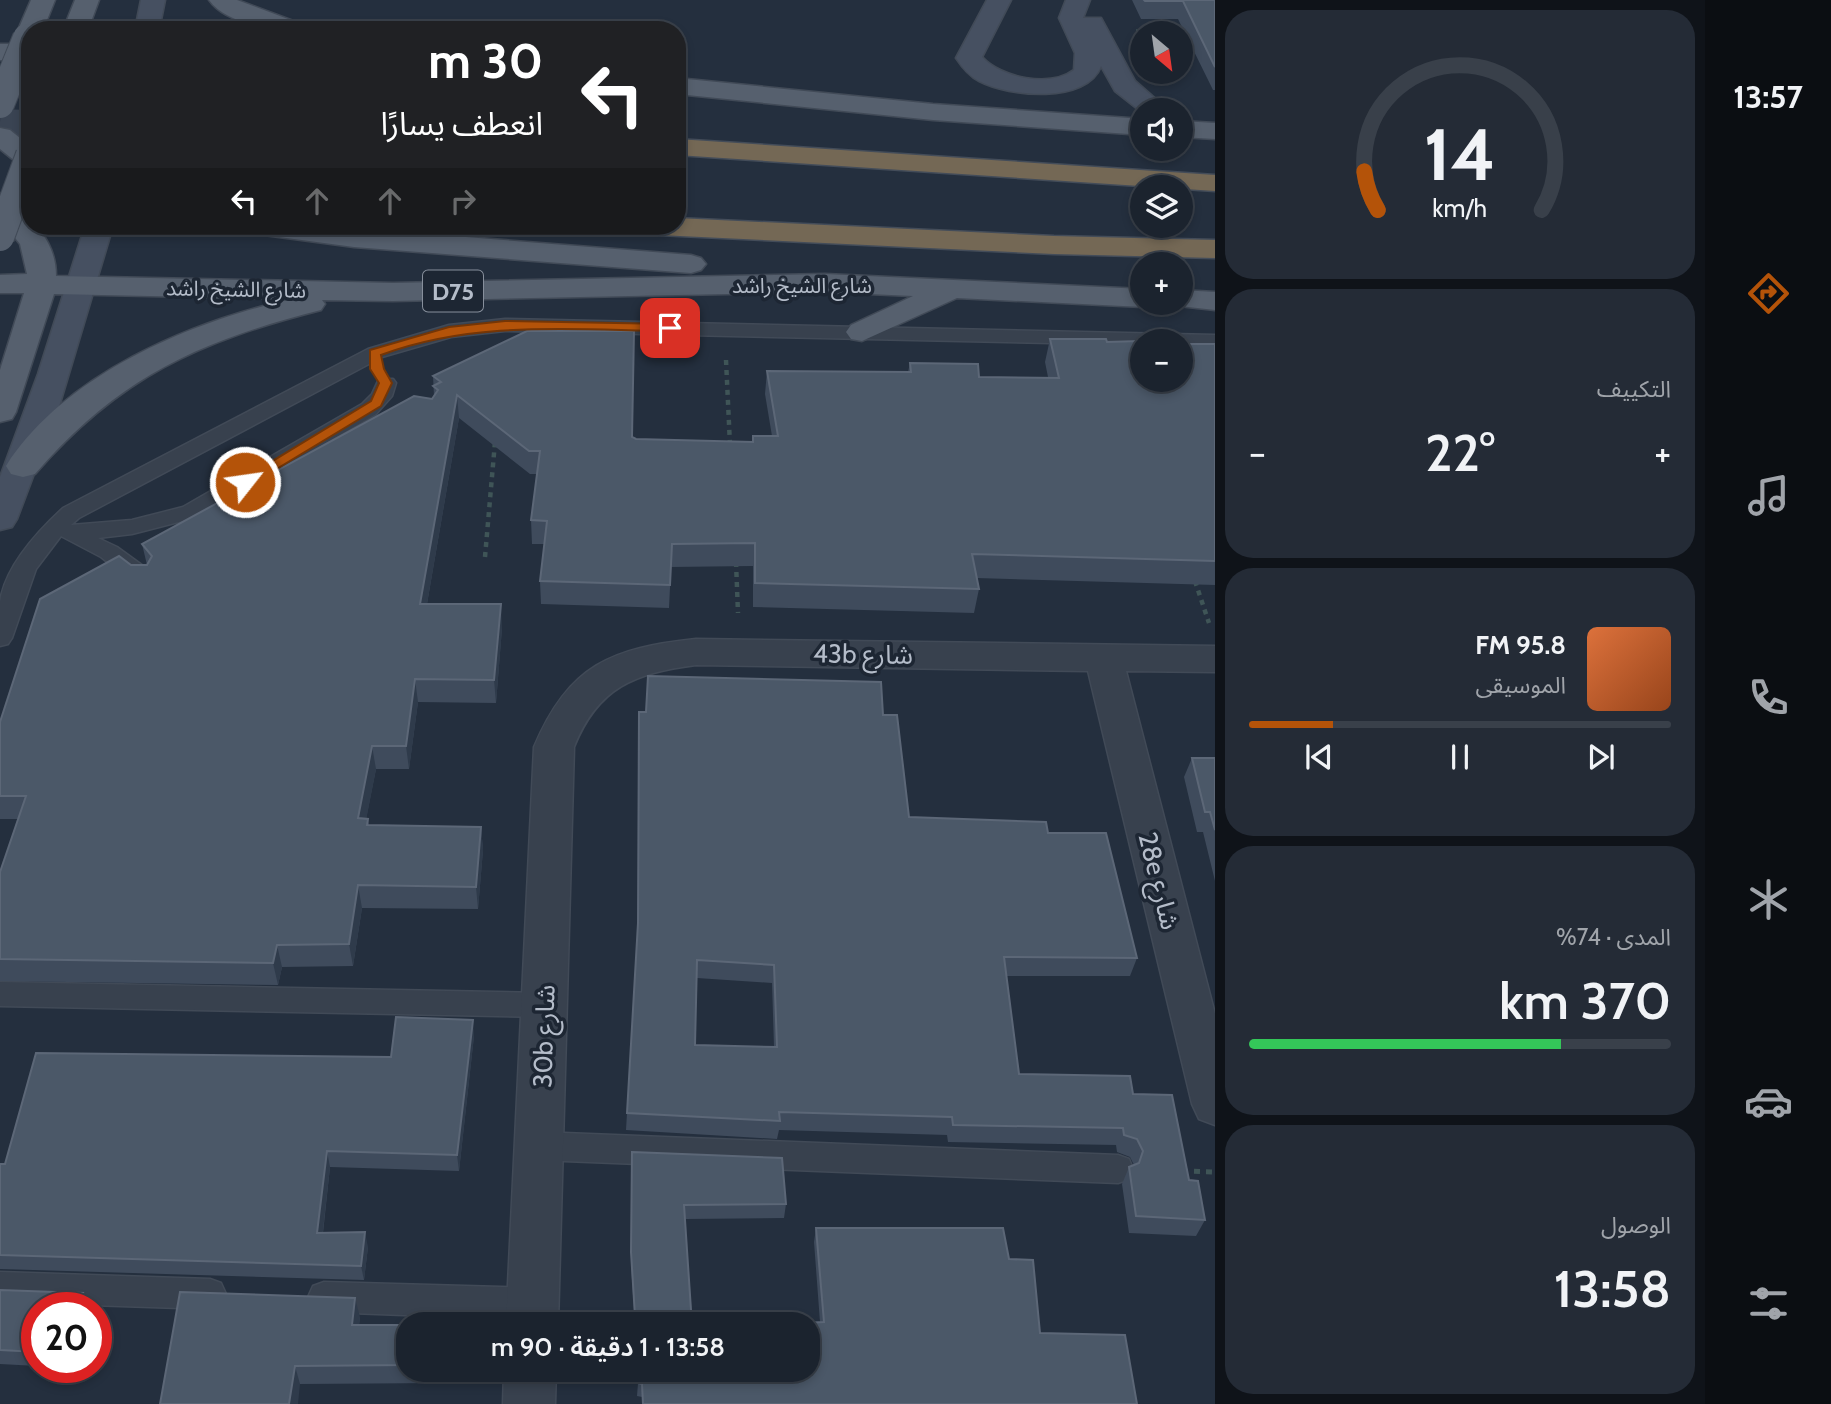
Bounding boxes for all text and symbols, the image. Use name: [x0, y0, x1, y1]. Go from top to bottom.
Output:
north arrow: [1130, 21, 1194, 84]
map controls: [1130, 21, 1193, 392]
text: 30 m: [428, 31, 543, 90]
icon: left: [567, 49, 658, 140]
text: 13:57: [1733, 77, 1803, 116]
button: sound: [1130, 98, 1193, 161]
text: انعطف يسارًا: [380, 104, 543, 143]
text: 14: [1424, 111, 1496, 199]
button: layers: [1130, 175, 1193, 238]
icon: left: [225, 182, 263, 220]
icon: ahead: [298, 182, 336, 220]
icon: ahead: [371, 182, 409, 220]
icon: right: [444, 182, 482, 220]
text: km/h: [1433, 193, 1487, 223]
button: +: [1130, 252, 1193, 315]
icon: directions: [1744, 269, 1793, 318]
road number: D75: [423, 270, 483, 312]
street label: شارع الشيخ راشد: [732, 273, 872, 301]
street label: شارع الشيخ راشد: [166, 275, 306, 306]
pin: [640, 298, 700, 358]
icon: arrive: [651, 309, 689, 347]
button: −: [1130, 329, 1193, 392]
text: التكييف: [1597, 375, 1671, 403]
text: 22°: [1425, 421, 1495, 484]
text: −: [1249, 429, 1266, 476]
text: +: [1654, 429, 1671, 476]
position arrow: [208, 445, 282, 519]
icon: music: [1744, 471, 1793, 520]
text: 95.8 FM: [1475, 629, 1566, 661]
street label: 43b شارع: [813, 637, 913, 674]
text: الموسيقى: [1475, 671, 1566, 699]
icon: phone: [1744, 673, 1793, 722]
icon: previous: [1300, 738, 1338, 776]
icon: pause: [1441, 738, 1479, 776]
icon: next: [1582, 738, 1620, 776]
street label: 28e شارع: [1129, 829, 1187, 934]
icon: climate: [1744, 875, 1793, 924]
text: المدى · 74%: [1556, 923, 1671, 951]
text: 370 km: [1499, 969, 1671, 1032]
street label: 30b شارع: [526, 984, 565, 1088]
icon: car: [1744, 1077, 1793, 1126]
text: الوصول: [1601, 1211, 1671, 1239]
text: 13:58: [1554, 1257, 1671, 1320]
icon: filters: [1744, 1279, 1793, 1328]
speed limit sign: 20: [21, 1292, 112, 1383]
text: 13:58 · 1 دقيقة · 90 m: [491, 1331, 725, 1363]

